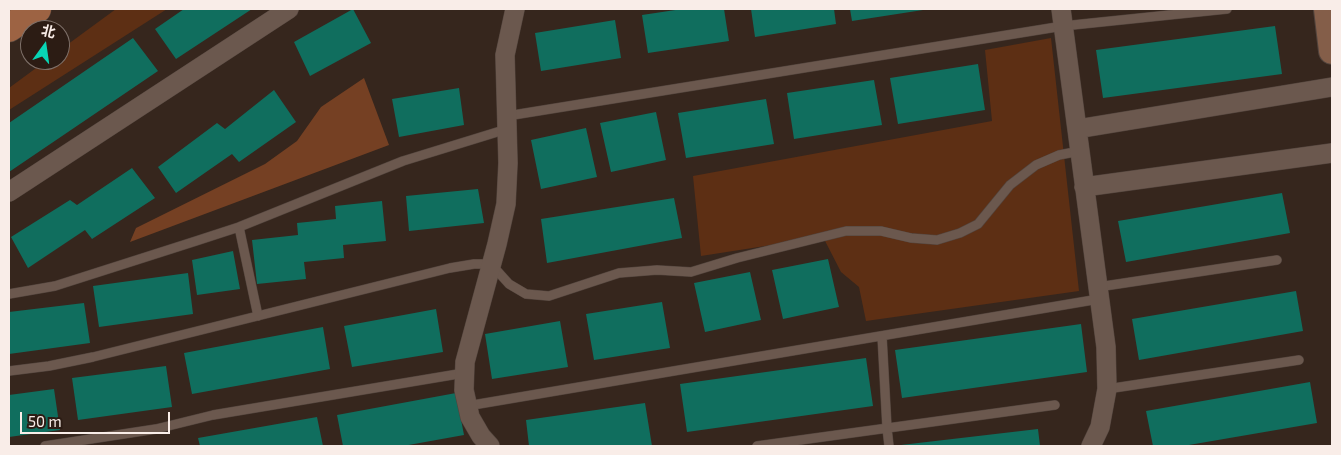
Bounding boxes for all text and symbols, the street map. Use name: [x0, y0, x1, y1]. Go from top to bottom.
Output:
north arrow: [20, 20, 70, 70]
text: 北: [40, 21, 57, 41]
scale bar: [22, 402, 172, 434]
text: 50 m: [28, 412, 62, 430]

